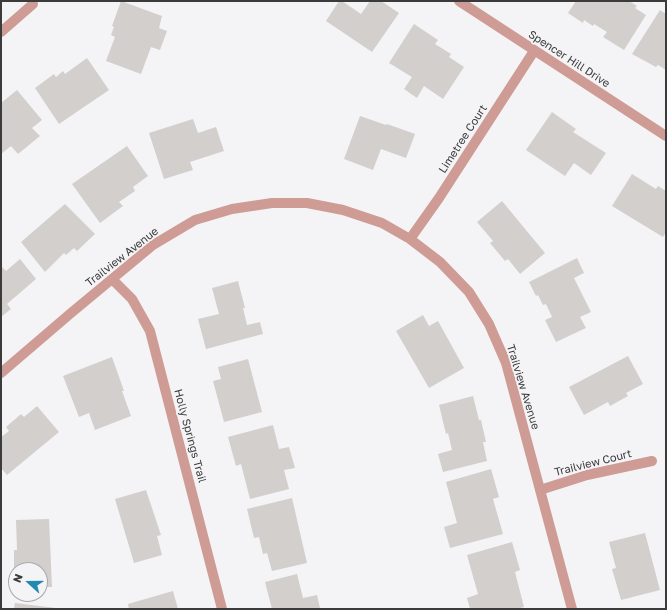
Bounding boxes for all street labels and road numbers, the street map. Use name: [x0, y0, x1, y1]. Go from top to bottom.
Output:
street label: Spencer Hill Drive: [526, 28, 612, 90]
street label: Limetree Court: [436, 102, 490, 176]
street label: Trailview Avenue: [83, 225, 161, 289]
street label: Trailview Avenue: [504, 343, 542, 431]
street label: Holly Springs Trail: [171, 388, 209, 484]
street label: Trailview Court: [553, 447, 633, 479]

